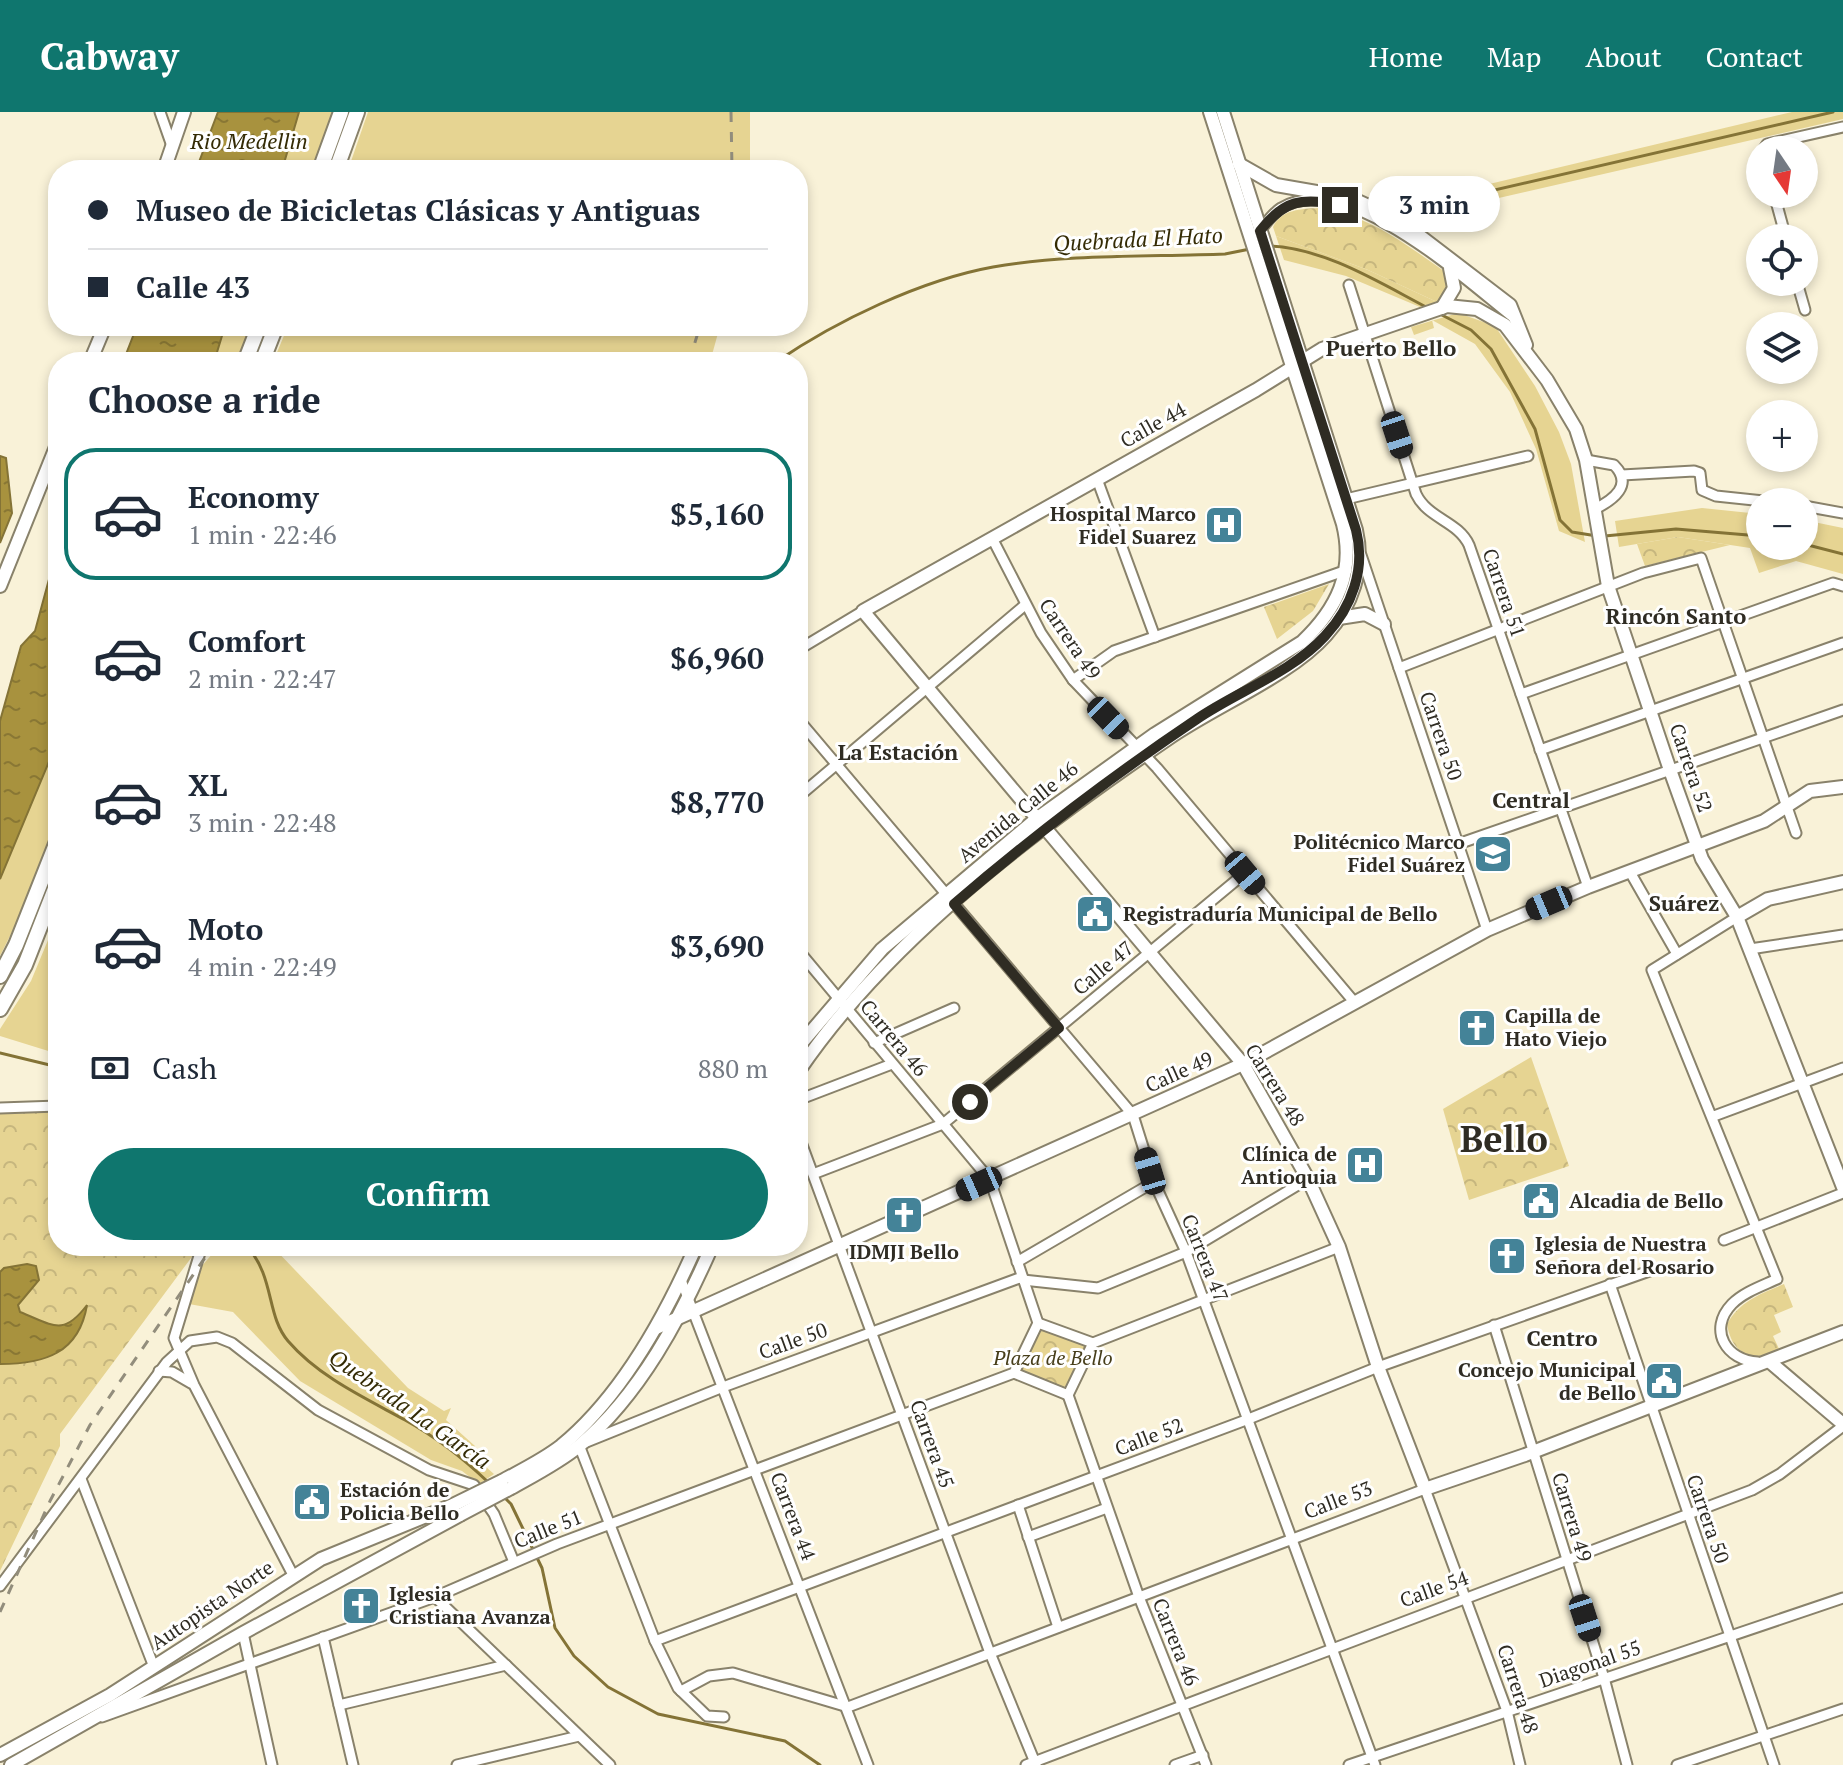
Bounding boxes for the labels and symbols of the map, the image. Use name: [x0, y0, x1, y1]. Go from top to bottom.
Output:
water label: Rio Medellin: [189, 126, 308, 155]
north arrow: [1746, 136, 1818, 208]
callout: 3 min: [1368, 177, 1500, 233]
route end: [1322, 187, 1358, 223]
water label: Quebrada El Hato: [1052, 220, 1223, 257]
district label: Puerto Bello: [1326, 333, 1456, 362]
street label: Calle 44: [1115, 395, 1191, 454]
car: [1378, 408, 1416, 462]
place label: Hospital Marco Fidel Suarez: [1050, 500, 1196, 550]
hospital icon: Hospital Marco Fidel Suarez: [1203, 504, 1245, 546]
street label: Carrera 51: [1477, 545, 1532, 641]
street label: Carrera 49: [1033, 593, 1107, 685]
district label: Rincón Santo: [1606, 601, 1746, 630]
street label: Carrera 50: [1414, 688, 1469, 784]
car: [1083, 692, 1133, 744]
street label: Carrera 52: [1664, 720, 1719, 816]
district label: La Estación: [838, 737, 958, 766]
street label: Avenida Calle 46: [952, 755, 1084, 868]
district label: Central: [1492, 785, 1570, 814]
place label: Politécnico Marco Fidel Suárez: [1293, 828, 1465, 878]
school or university icon: Politécnico Marco Fidel Suárez: [1472, 833, 1514, 875]
car: [1220, 847, 1270, 899]
car: [1522, 883, 1576, 923]
district label: Suárez: [1649, 888, 1719, 917]
public building icon: Registraduría Municipal de Bello: [1074, 893, 1116, 935]
place label: Registraduría Municipal de Bello: [1123, 900, 1437, 927]
street label: Calle 47: [1067, 934, 1139, 1001]
street label: Carrera 46: [854, 994, 935, 1082]
place label: Capilla de Hato Viejo: [1505, 1002, 1607, 1052]
church icon: Capilla de Hato Viejo: [1456, 1007, 1498, 1049]
street label: Carrera 48: [1239, 1038, 1311, 1131]
street label: Calle 49: [1141, 1045, 1217, 1098]
route start: [952, 1084, 988, 1120]
district label: Bello: [1460, 1115, 1548, 1162]
place label: Clínica de Antioquia: [1241, 1140, 1337, 1190]
hospital icon: Clínica de Antioquia: [1344, 1144, 1386, 1186]
car: [1132, 1145, 1168, 1197]
car: [952, 1163, 1006, 1205]
public building icon: Alcadia de Bello: [1520, 1180, 1562, 1222]
place label: Alcadia de Bello: [1569, 1187, 1723, 1214]
church icon: IDMJI Bello: [883, 1194, 925, 1236]
street label: Carrera 47: [1176, 1210, 1235, 1306]
place label: Iglesia de Nuestra Señora del Rosario: [1535, 1230, 1714, 1280]
church icon: Iglesia de Nuestra Señora del Rosario: [1486, 1235, 1528, 1277]
place label: IDMJI Bello: [849, 1238, 959, 1265]
street label: Calle 50: [755, 1316, 831, 1365]
district label: Centro: [1526, 1323, 1598, 1352]
water label: Quebrada La García: [324, 1342, 497, 1475]
park label: Plaza de Bello: [992, 1344, 1113, 1371]
place label: Concejo Municipal de Bello: [1458, 1356, 1636, 1406]
public building icon: Concejo Municipal de Bello: [1643, 1360, 1685, 1402]
street label: Carrera 45: [904, 1396, 961, 1492]
street label: Calle 52: [1111, 1411, 1187, 1462]
street label: Carrera 44: [764, 1468, 823, 1564]
street label: Carrera 49: [1546, 1469, 1599, 1565]
street label: Carrera 50: [1681, 1471, 1736, 1567]
street label: Calle 53: [1300, 1474, 1376, 1525]
place label: Estación de Policia Bello: [340, 1476, 459, 1526]
public building icon: Estación de Policia Bello: [291, 1481, 333, 1523]
street label: Calle 51: [510, 1503, 586, 1554]
street label: Autopista Norte: [145, 1553, 278, 1656]
street label: Calle 54: [1396, 1564, 1472, 1613]
place label: Iglesia Cristiana Avanza: [389, 1580, 551, 1630]
church icon: Iglesia Cristiana Avanza: [340, 1585, 382, 1627]
car: [1566, 1591, 1604, 1645]
street label: Carrera 46: [1147, 1594, 1206, 1690]
street label: Diagonal 55: [1535, 1633, 1644, 1694]
street label: Carrera 48: [1491, 1641, 1546, 1737]

